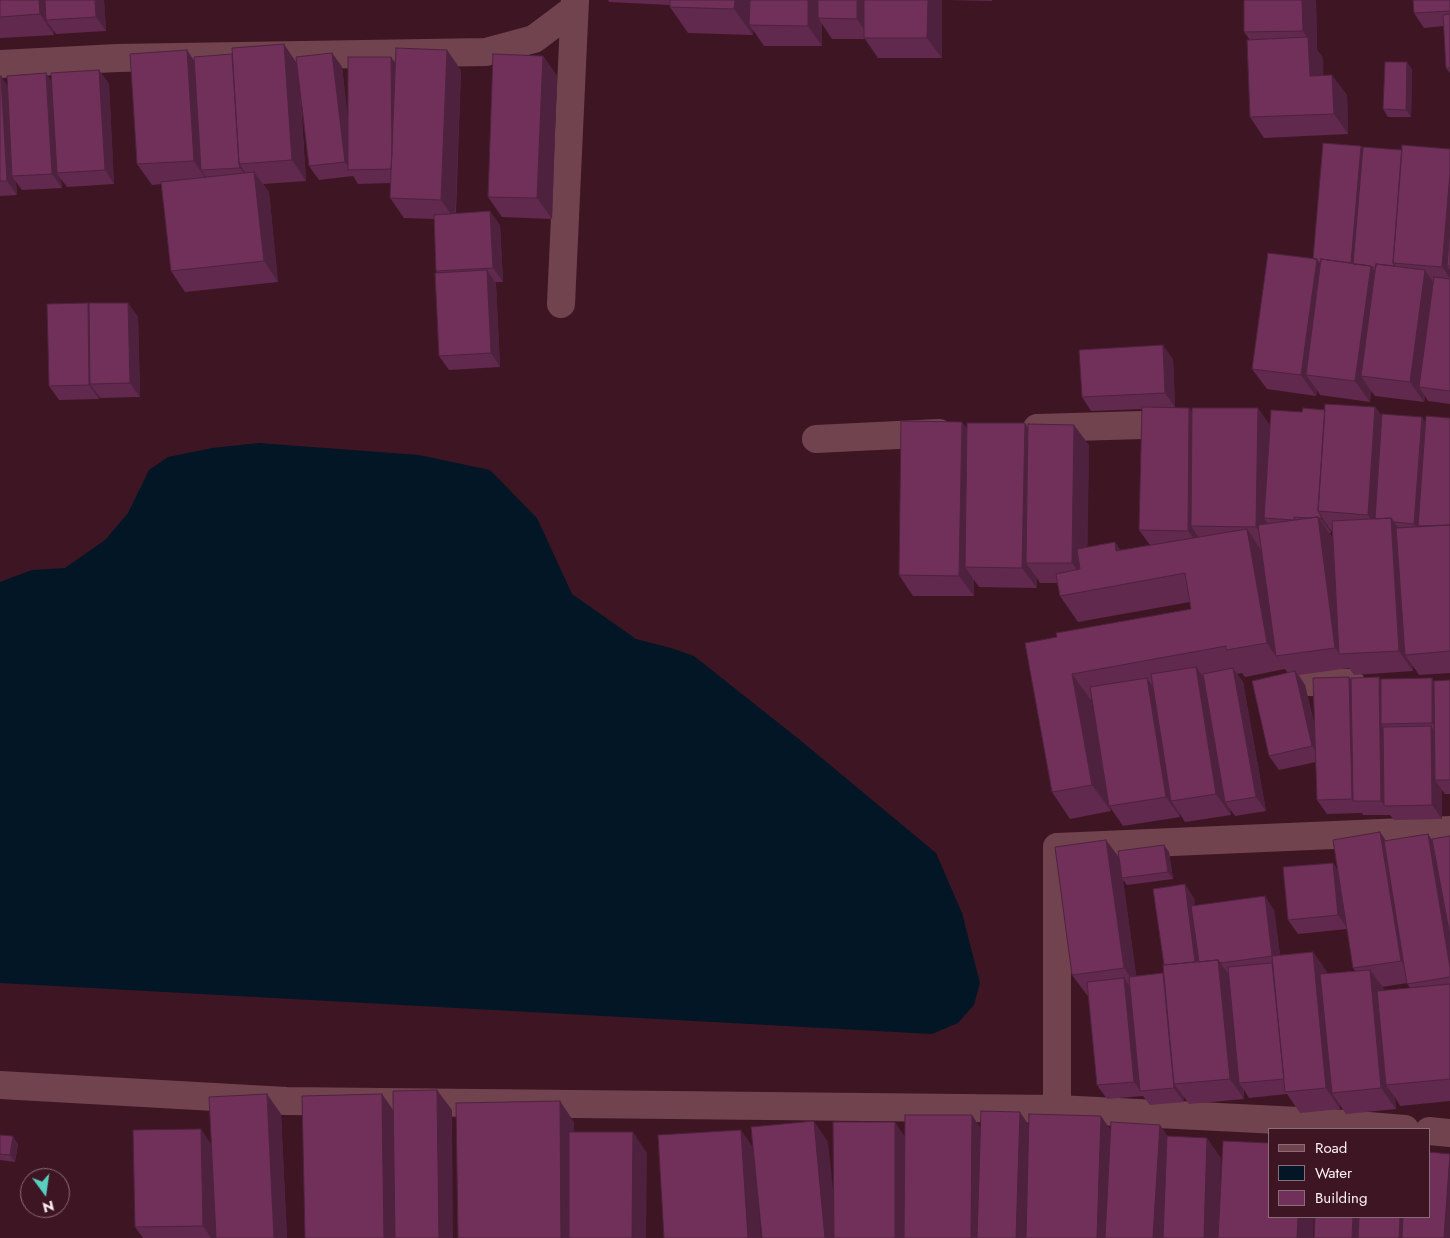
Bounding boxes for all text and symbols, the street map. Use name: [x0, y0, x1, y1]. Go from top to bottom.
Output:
legend: [1268, 1128, 1430, 1218]
text: Road: [1315, 1137, 1347, 1159]
text: Water: [1315, 1162, 1352, 1184]
north arrow: [20, 1168, 70, 1218]
text: Building: [1315, 1187, 1367, 1209]
text: N: [41, 1196, 56, 1218]

